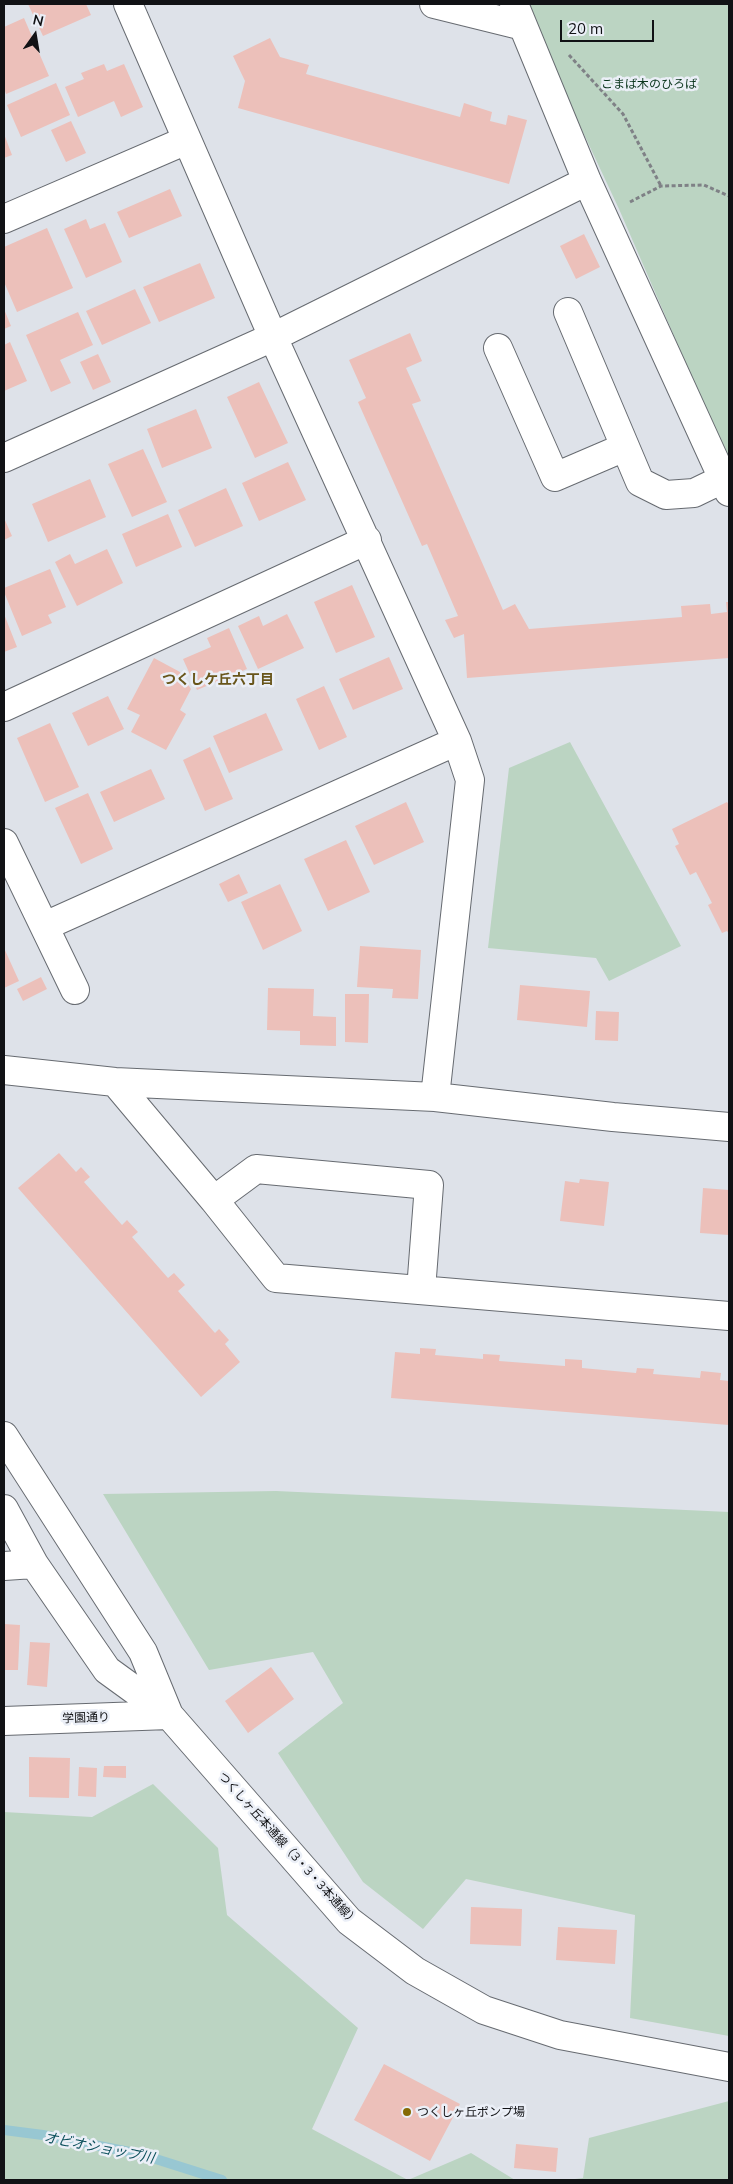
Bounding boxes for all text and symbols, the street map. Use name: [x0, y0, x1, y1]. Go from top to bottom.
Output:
north arrow: [10, 10, 60, 60]
text: N: [31, 10, 46, 30]
scale bar: [563, 10, 657, 42]
text: 20 m: [568, 19, 603, 38]
park label: こまば木のひろば: [601, 77, 697, 91]
district label: つくしケ丘六丁目: [162, 672, 274, 688]
street label: 学園通り: [62, 1710, 110, 1726]
street label: つくしヶ丘本通線（3・3・3本通線）: [215, 1769, 361, 1929]
place label: つくしヶ丘ポンプ場: [417, 2105, 525, 2119]
marker: つくしヶ丘ポンプ場: [401, 2106, 413, 2118]
water label: オビオショップ川: [42, 2129, 156, 2167]

